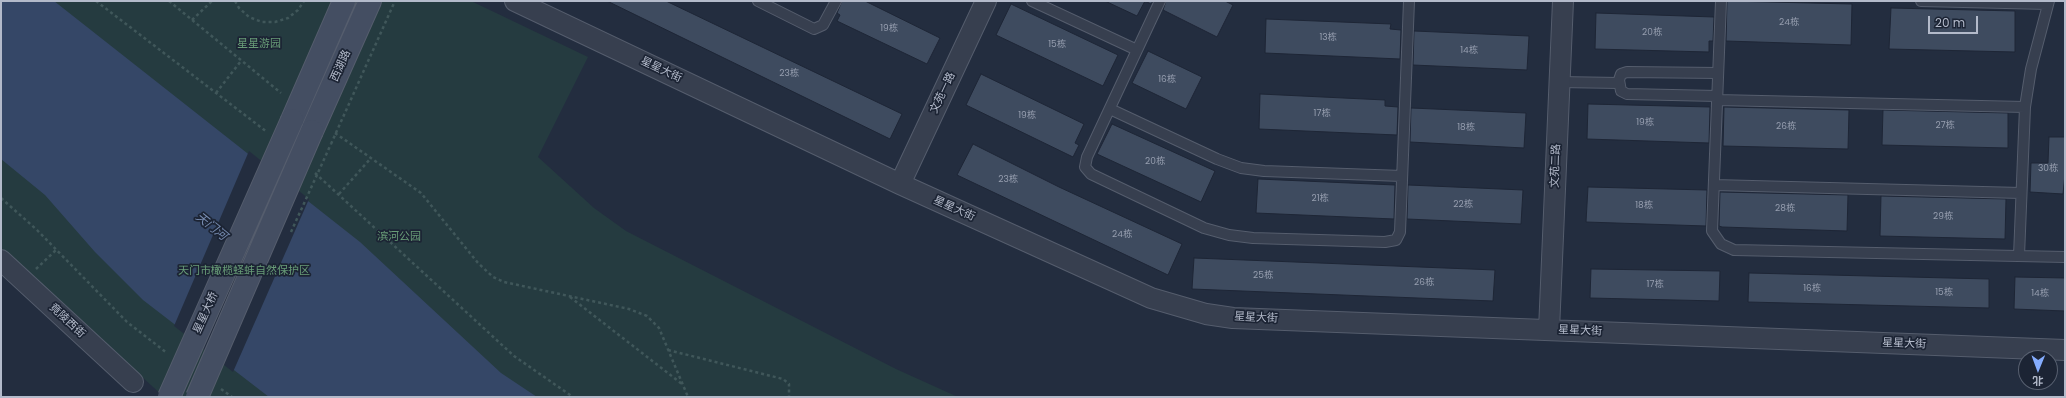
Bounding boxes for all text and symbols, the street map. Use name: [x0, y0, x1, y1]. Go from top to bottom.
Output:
scale bar: [1930, 8, 1980, 34]
text: 20 m: [1935, 14, 1965, 31]
house number: 24栋: [1779, 18, 1799, 28]
house number: 19栋: [880, 24, 898, 34]
house number: 20栋: [1642, 28, 1662, 38]
house number: 13栋: [1319, 33, 1337, 43]
park label: 星星游园: [237, 37, 281, 51]
house number: 15栋: [1048, 40, 1066, 50]
house number: 14栋: [1460, 46, 1478, 56]
street label: 西湖路: [328, 48, 354, 84]
street label: 星星大街: [638, 55, 684, 85]
house number: 23栋: [779, 69, 799, 79]
street label: 文苑一路: [928, 70, 958, 116]
house number: 16栋: [1158, 75, 1176, 85]
house number: 17栋: [1314, 109, 1330, 119]
house number: 19栋: [1018, 111, 1036, 121]
house number: 19栋: [1636, 118, 1654, 128]
house number: 27栋: [1935, 121, 1955, 131]
house number: 26栋: [1776, 122, 1796, 132]
house number: 18栋: [1457, 123, 1475, 133]
street label: 文苑二路: [1549, 144, 1563, 188]
house number: 20栋: [1145, 157, 1165, 167]
house number: 30栋: [2038, 164, 2058, 174]
house number: 23栋: [998, 175, 1018, 185]
street label: 星星大街: [931, 194, 977, 224]
house number: 21栋: [1311, 194, 1329, 204]
house number: 22栋: [1453, 200, 1473, 210]
house number: 18栋: [1635, 201, 1653, 211]
house number: 28栋: [1775, 204, 1795, 214]
water label: 天门河: [192, 210, 230, 244]
house number: 29栋: [1933, 212, 1953, 222]
park label: 滨河公园: [377, 230, 421, 244]
house number: 24栋: [1112, 230, 1132, 240]
park label: 天门市橄榄蛏蚌自然保护区: [178, 264, 310, 278]
house number: 25栋: [1253, 271, 1273, 281]
house number: 26栋: [1414, 278, 1434, 288]
house number: 17栋: [1647, 280, 1663, 290]
house number: 16栋: [1803, 284, 1821, 294]
house number: 15栋: [1935, 288, 1953, 298]
house number: 14栋: [2031, 289, 2049, 299]
street label: 星星大桥: [191, 290, 221, 336]
street label: 竟陵西街: [46, 301, 88, 341]
street label: 星星大街: [1234, 310, 1278, 326]
street label: 星星大街: [1558, 324, 1602, 338]
street label: 星星大街: [1882, 337, 1926, 351]
north arrow: [2018, 350, 2058, 390]
text: 北: [2032, 373, 2043, 389]

